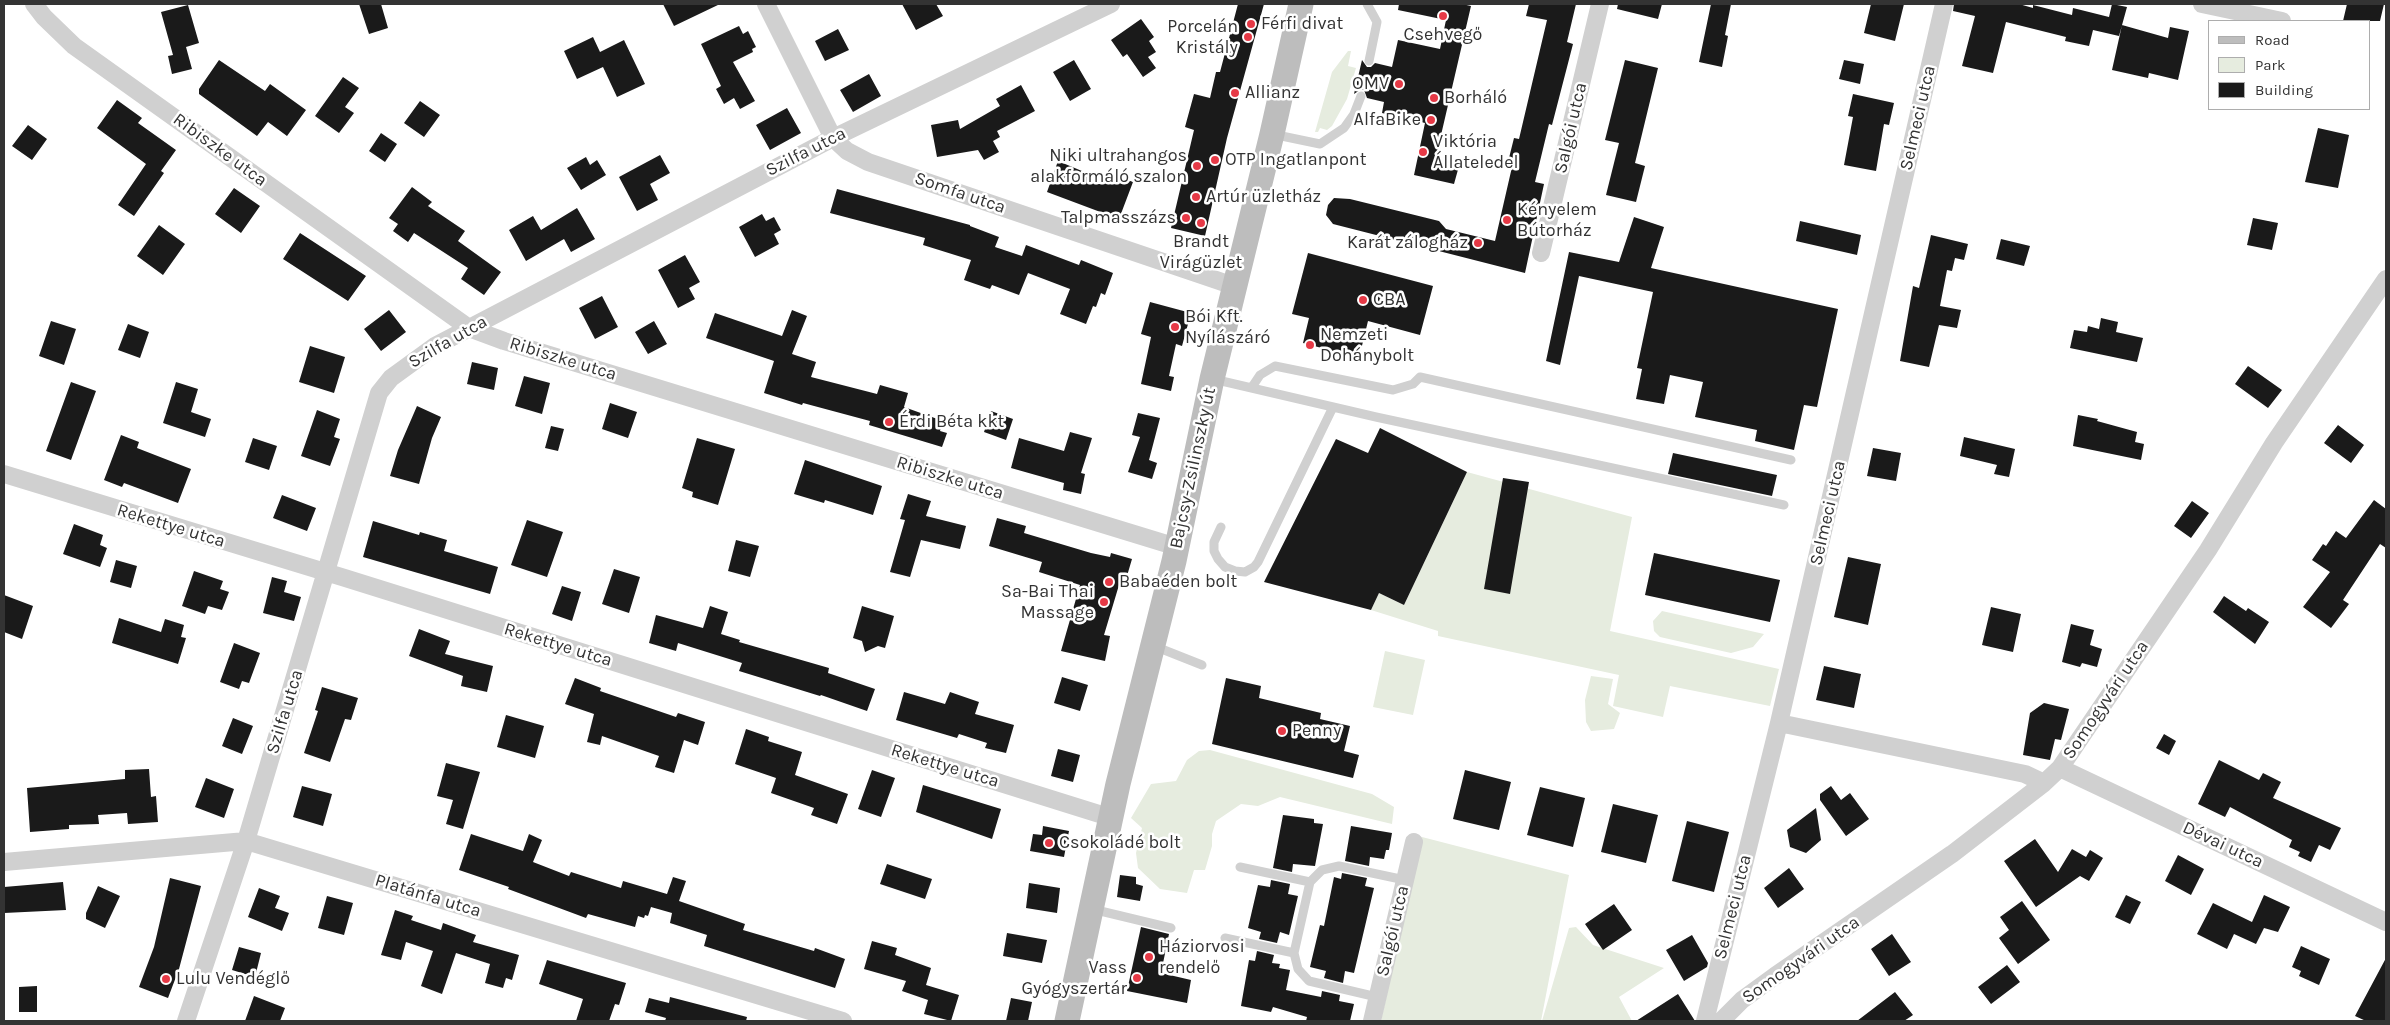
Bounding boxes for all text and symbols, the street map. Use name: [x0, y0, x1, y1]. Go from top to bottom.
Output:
marker: Csehvegő: [1437, 10, 1449, 22]
place label: Férfi divat: [1261, 13, 1343, 35]
place label: Porcelán Kristály: [1167, 16, 1238, 58]
marker: Férfi divat: [1245, 18, 1257, 30]
legend: [2208, 20, 2370, 110]
place label: Csehvegő: [1404, 24, 1482, 46]
marker: Porcelán Kristály: [1242, 31, 1254, 43]
text: Road: [2255, 31, 2290, 49]
text: Park: [2255, 56, 2285, 74]
street label: Selmeci utca: [1895, 63, 1941, 173]
place label: OMV: [1352, 73, 1389, 95]
marker: OMV: [1393, 78, 1405, 90]
street label: Salgói utca: [1550, 81, 1592, 175]
text: Building: [2255, 81, 2313, 99]
place label: Allianz: [1245, 82, 1300, 104]
marker: Allianz: [1229, 87, 1241, 99]
place label: Borháló: [1444, 87, 1507, 109]
marker: Borháló: [1428, 92, 1440, 104]
street label: Ribiszke utca: [169, 109, 271, 191]
place label: AlfaBike: [1354, 109, 1421, 131]
marker: AlfaBike: [1425, 114, 1437, 126]
street label: Szilfa utca: [762, 123, 850, 181]
place label: Viktória Állateledel: [1433, 131, 1519, 173]
place label: Niki ultrahangos alakformáló szalon: [1030, 145, 1187, 188]
marker: Viktória Állateledel: [1417, 146, 1429, 158]
place label: OTP Ingatlanpont: [1225, 149, 1366, 171]
marker: OTP Ingatlanpont: [1209, 154, 1221, 166]
marker: Niki ultrahangos alakformáló szalon: [1191, 160, 1203, 172]
street label: Somfa utca: [912, 167, 1008, 219]
place label: Artúr üzletház: [1206, 186, 1321, 208]
marker: Artúr üzletház: [1190, 191, 1202, 203]
place label: Kényelem Bútorház: [1517, 199, 1597, 242]
place label: Talpmasszázs: [1061, 207, 1176, 229]
marker: Talpmasszázs: [1180, 212, 1192, 224]
marker: Kényelem Bútorház: [1501, 214, 1513, 226]
marker: Brandt Virágüzlet: [1195, 217, 1207, 229]
place label: Brandt Virágüzlet: [1160, 231, 1242, 274]
place label: Karát zálogház: [1347, 232, 1468, 254]
marker: Karát zálogház: [1472, 237, 1484, 249]
place label: CBA: [1373, 289, 1406, 311]
marker: CBA: [1357, 294, 1369, 306]
place label: Bói Kft. Nyílászáró: [1185, 306, 1270, 348]
street label: Szilfa utca: [405, 311, 491, 373]
marker: Bói Kft. Nyílászáró: [1169, 321, 1181, 333]
place label: Nemzeti Dohánybolt: [1320, 324, 1414, 366]
street label: Ribiszke utca: [507, 332, 619, 386]
marker: Nemzeti Dohánybolt: [1304, 339, 1316, 351]
street label: Bajcsy-Zsilinszky út: [1165, 385, 1221, 551]
place label: Érdi Béta kkt: [899, 411, 1004, 433]
marker: Érdi Béta kkt: [883, 416, 895, 428]
street label: Ribiszke utca: [894, 451, 1006, 505]
street label: Selmeci utca: [1805, 458, 1851, 568]
street label: Rekettye utca: [114, 499, 228, 553]
place label: Babaéden bolt: [1119, 571, 1237, 593]
marker: Babaéden bolt: [1103, 576, 1115, 588]
place label: Sa-Bai Thai Massage: [1001, 581, 1094, 624]
marker: Sa-Bai Thai Massage: [1098, 596, 1110, 608]
street label: Rekettye utca: [501, 618, 615, 672]
street label: Somogyvári utca: [2058, 637, 2154, 763]
street label: Szilfa utca: [262, 667, 308, 757]
place label: Penny: [1292, 720, 1341, 742]
marker: Penny: [1276, 725, 1288, 737]
street label: Rekettye utca: [888, 739, 1002, 793]
street label: Dévai utca: [2179, 817, 2267, 873]
place label: Csokoládé bolt: [1059, 832, 1181, 854]
marker: Csokoládé bolt: [1043, 837, 1055, 849]
street label: Selmeci utca: [1710, 852, 1756, 962]
street label: Platánfa utca: [372, 870, 484, 922]
street label: Salgói utca: [1372, 884, 1414, 978]
street label: Somogyvári utca: [1738, 912, 1864, 1008]
place label: Háziorvosi rendelő: [1159, 936, 1245, 979]
marker: Háziorvosi rendelő: [1143, 951, 1155, 963]
place label: Vass Gyógyszertár: [1021, 957, 1127, 1000]
place label: Lulu Vendéglő: [176, 968, 290, 990]
marker: Vass Gyógyszertár: [1131, 972, 1143, 984]
marker: Lulu Vendéglő: [160, 973, 172, 985]

